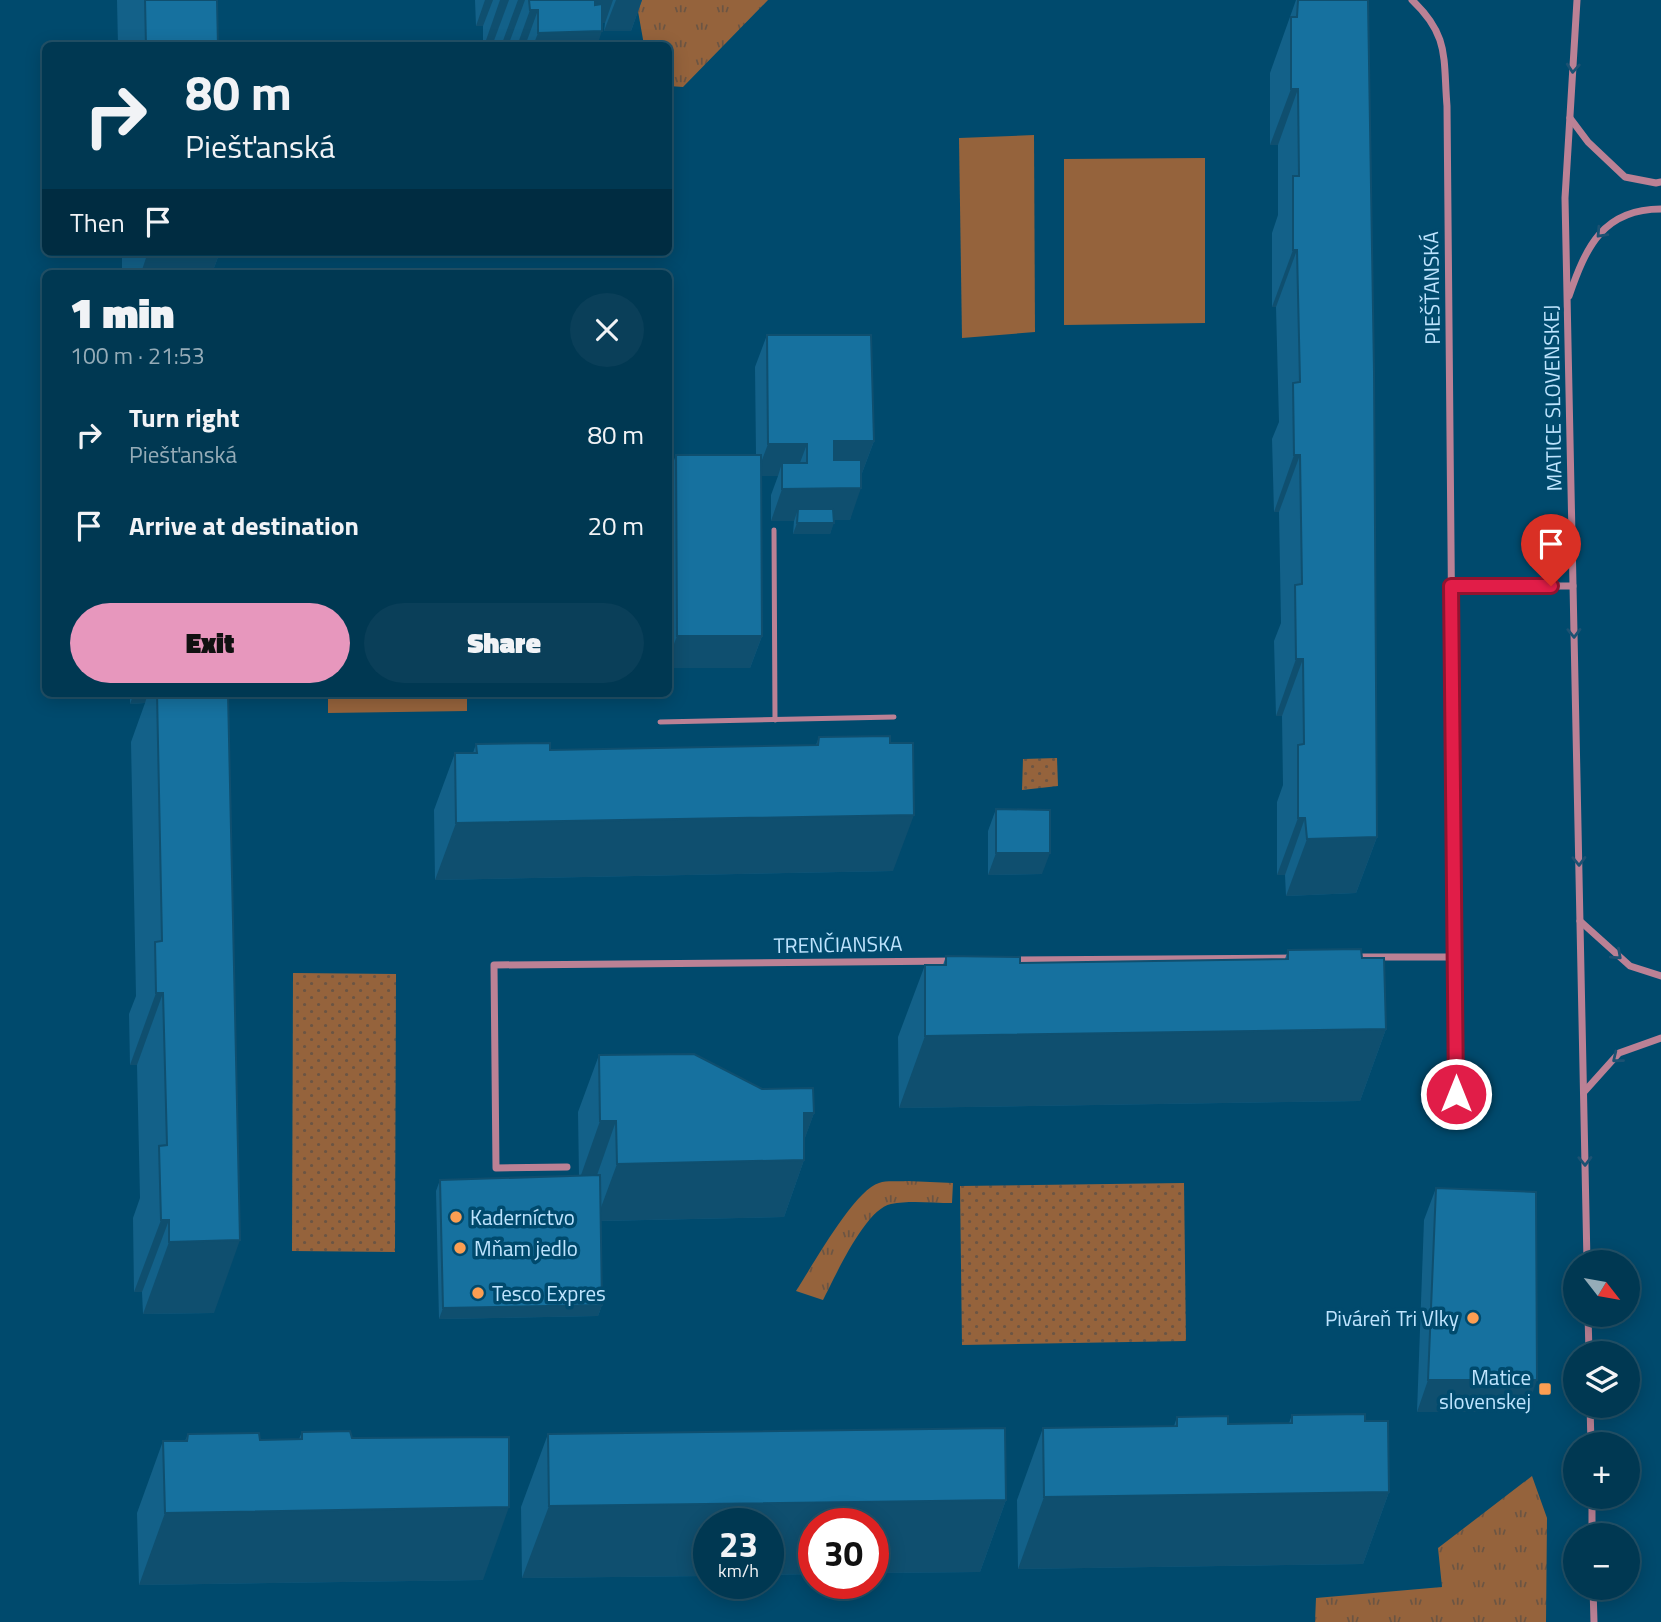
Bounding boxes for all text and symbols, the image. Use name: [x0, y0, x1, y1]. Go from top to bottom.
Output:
text: 80 m: [185, 54, 292, 129]
one-way arrow: [1566, 63, 1581, 74]
icon: right: [70, 70, 161, 161]
text: Piešťanská: [185, 122, 335, 170]
text: Then: [70, 203, 125, 242]
icon: arrive: [139, 203, 177, 241]
one-way arrow: [1597, 225, 1609, 238]
street label: PIEŠŤANSKÁ: [1414, 231, 1448, 345]
text: 1 min: [70, 280, 174, 344]
button: close: [570, 293, 644, 367]
street label: MATICE SLOVENSKEJ: [1534, 304, 1570, 492]
text: 100 m · 21:53: [70, 338, 205, 373]
text: Turn right: [129, 398, 240, 437]
text: 80 m: [587, 415, 644, 454]
icon: right: [70, 416, 108, 454]
text: Piešťanská: [129, 437, 237, 472]
text: Arrive at destination: [129, 506, 359, 545]
text: 20 m: [587, 506, 644, 545]
icon: arrive: [70, 507, 108, 545]
pin: [1521, 514, 1581, 586]
icon: arrive: [1532, 525, 1570, 563]
button: Exit: [70, 603, 350, 683]
button: Share: [364, 603, 644, 683]
one-way arrow: [1566, 629, 1582, 639]
one-way arrow: [1571, 856, 1586, 867]
street label: TRENČIANSKA: [773, 927, 903, 961]
one-way arrow: [1609, 946, 1622, 959]
one-way arrow: [1612, 1049, 1625, 1062]
position arrow: [1419, 1057, 1493, 1131]
one-way arrow: [1577, 1156, 1593, 1167]
place label: Kaderníctvo: [470, 1201, 575, 1233]
marker: Kaderníctvo: [448, 1209, 464, 1225]
place label: Mňam jedlo: [474, 1232, 578, 1264]
marker: Mňam jedlo: [452, 1240, 468, 1256]
north arrow: [1563, 1250, 1640, 1326]
map controls: [1563, 1250, 1640, 1600]
place label: Tesco Expres: [492, 1277, 606, 1309]
marker: Tesco Expres: [470, 1285, 486, 1301]
place label: Piváreň Tri Vlky: [1325, 1302, 1459, 1334]
marker: Piváreň Tri Vlky: [1465, 1310, 1481, 1326]
button: layers: [1563, 1341, 1640, 1418]
place label: Matice slovenskej: [1439, 1361, 1531, 1417]
marker: Matice slovenskej: [1537, 1381, 1553, 1397]
button: +: [1563, 1432, 1640, 1509]
speed limit sign: 30: [798, 1508, 889, 1599]
text: 23: [719, 1517, 758, 1571]
button: −: [1563, 1523, 1640, 1600]
text: km/h: [718, 1557, 759, 1584]

